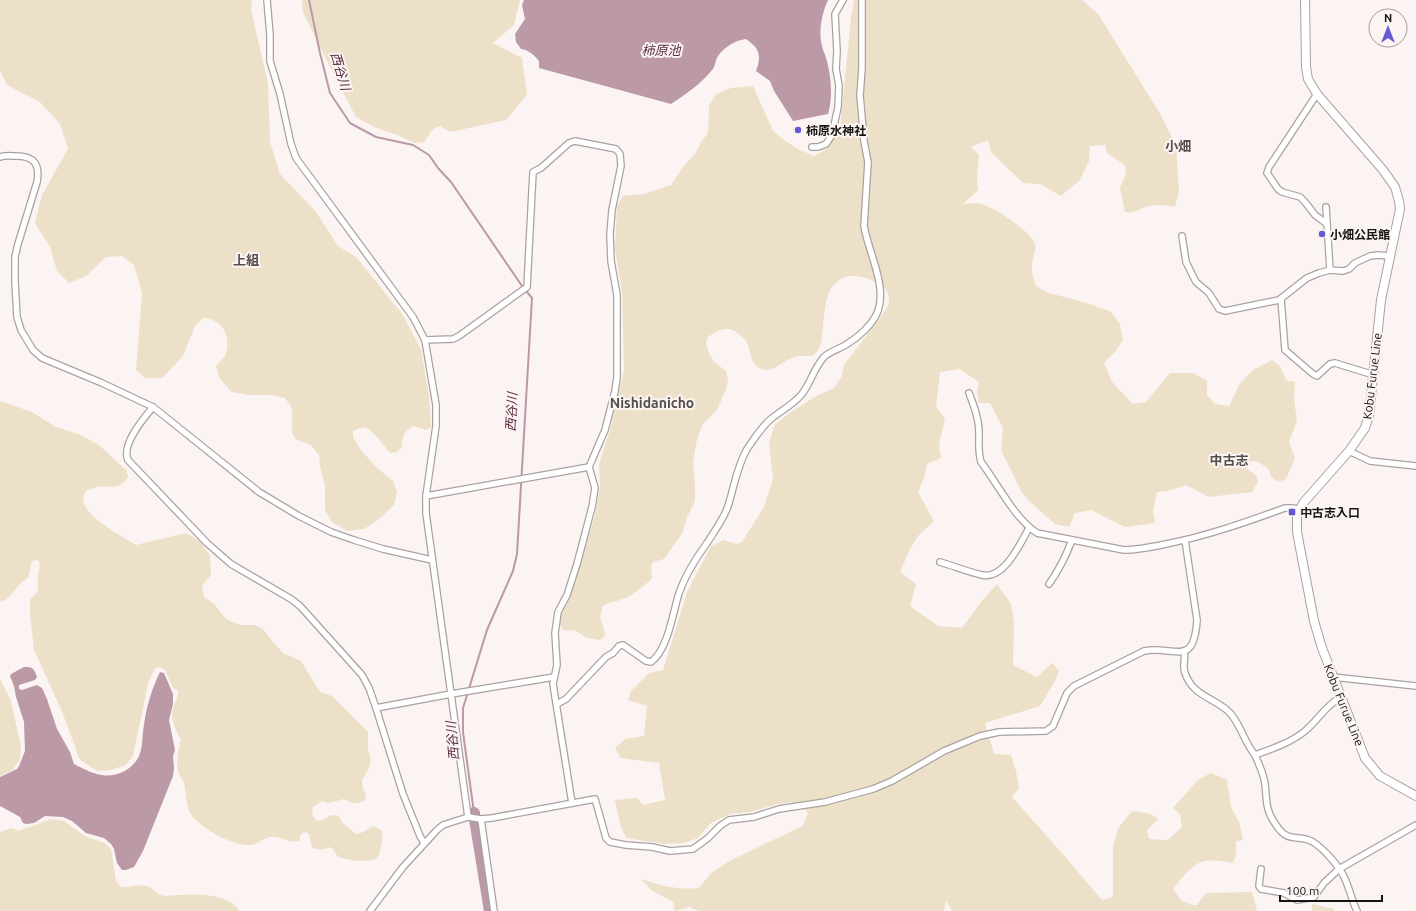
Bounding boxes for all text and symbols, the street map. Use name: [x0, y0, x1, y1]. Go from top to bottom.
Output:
north arrow: [1368, 8, 1408, 48]
text: N: [1384, 12, 1392, 24]
water label: 柿原池: [641, 43, 682, 57]
water label: 西谷川: [329, 50, 354, 94]
place label: 柿原水神社: [806, 124, 866, 137]
marker: 柿原水神社: [793, 125, 803, 135]
district label: 小畑: [1165, 139, 1191, 153]
place label: 小畑公民館: [1330, 228, 1390, 241]
marker: 小畑公民館: [1317, 229, 1327, 239]
district label: 上組: [233, 253, 259, 267]
street label: Kobu Furue Line: [1360, 332, 1384, 420]
water label: 西谷川: [503, 390, 519, 432]
district label: Nishidanicho: [610, 395, 694, 411]
district label: 中古志: [1209, 453, 1249, 467]
place label: 中古志入口: [1300, 506, 1360, 519]
marker: 中古志入口: [1287, 507, 1297, 517]
street label: Kobu Furue Line: [1322, 662, 1366, 748]
water label: 西谷川: [443, 719, 461, 761]
scale bar: [1280, 877, 1382, 903]
text: 100 m: [1286, 884, 1319, 897]

